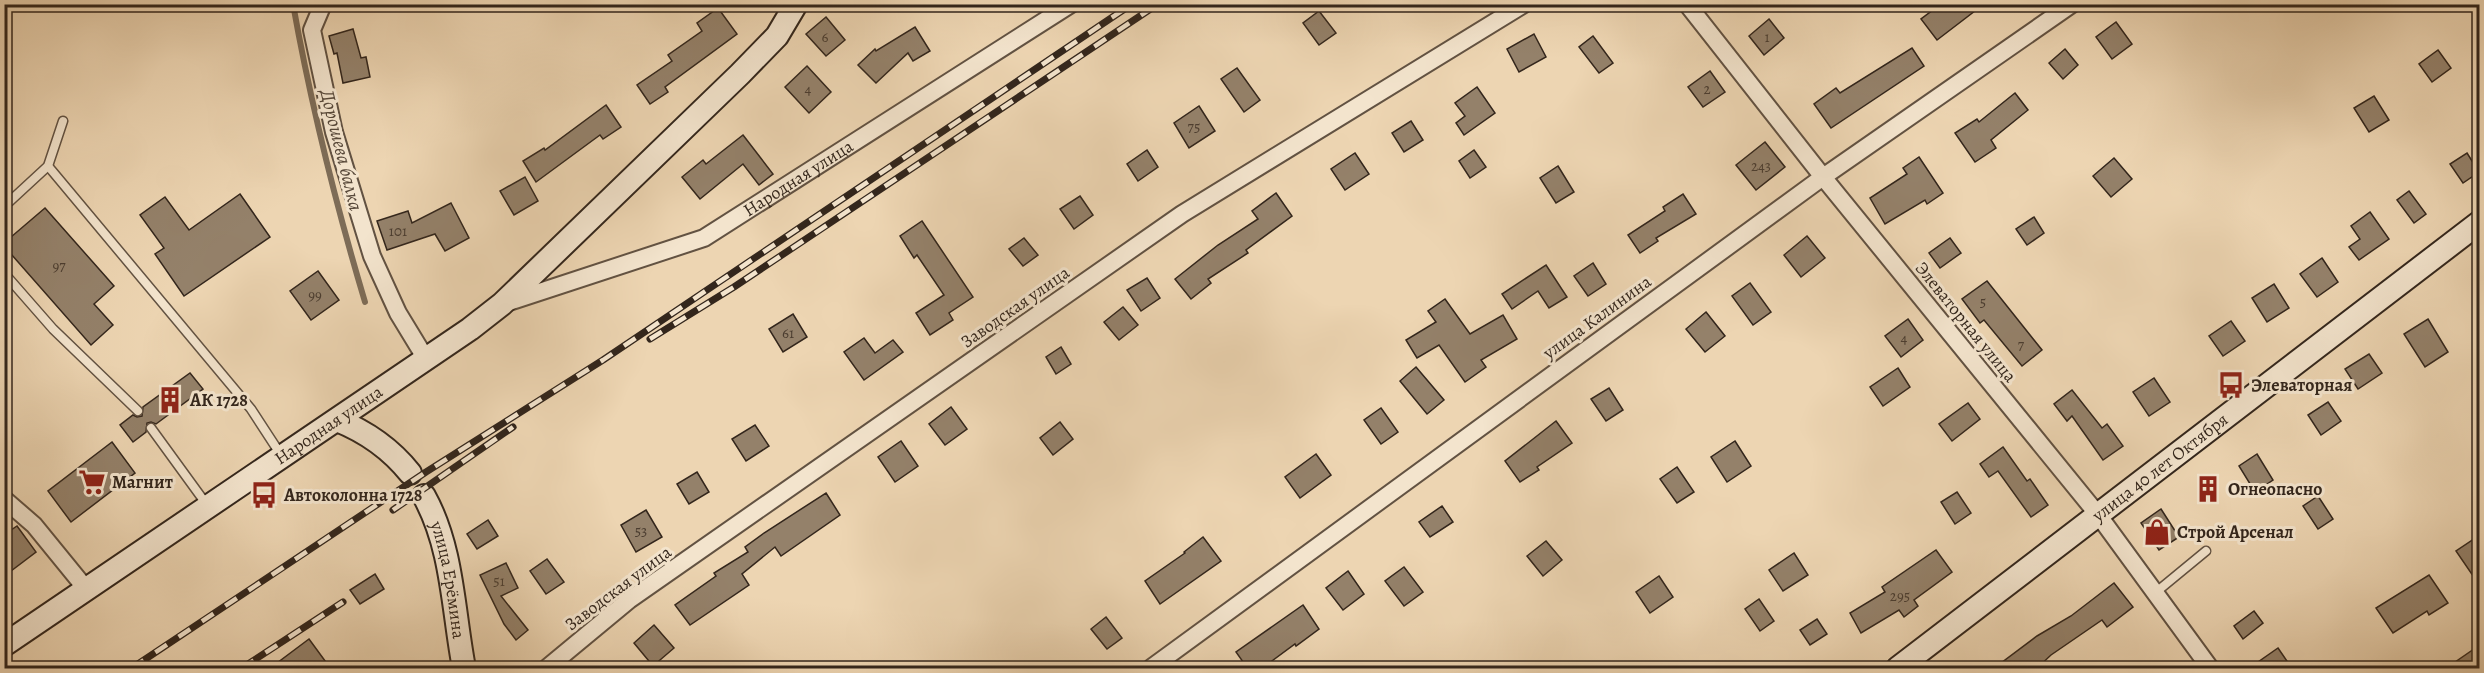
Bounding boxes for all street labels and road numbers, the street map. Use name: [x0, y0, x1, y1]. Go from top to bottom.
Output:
street label: Народная улица: [739, 134, 858, 222]
street label: Элеваторная улица: [1910, 257, 2023, 388]
street label: Заводская улица: [956, 260, 1075, 353]
street label: улица Калинина: [1537, 269, 1657, 365]
street label: Народная улица: [270, 379, 388, 470]
street label: улица 40 лет Октября: [2086, 407, 2233, 528]
street label: улица Ерёмина: [424, 517, 471, 641]
street label: Заводская улица: [560, 540, 677, 636]

